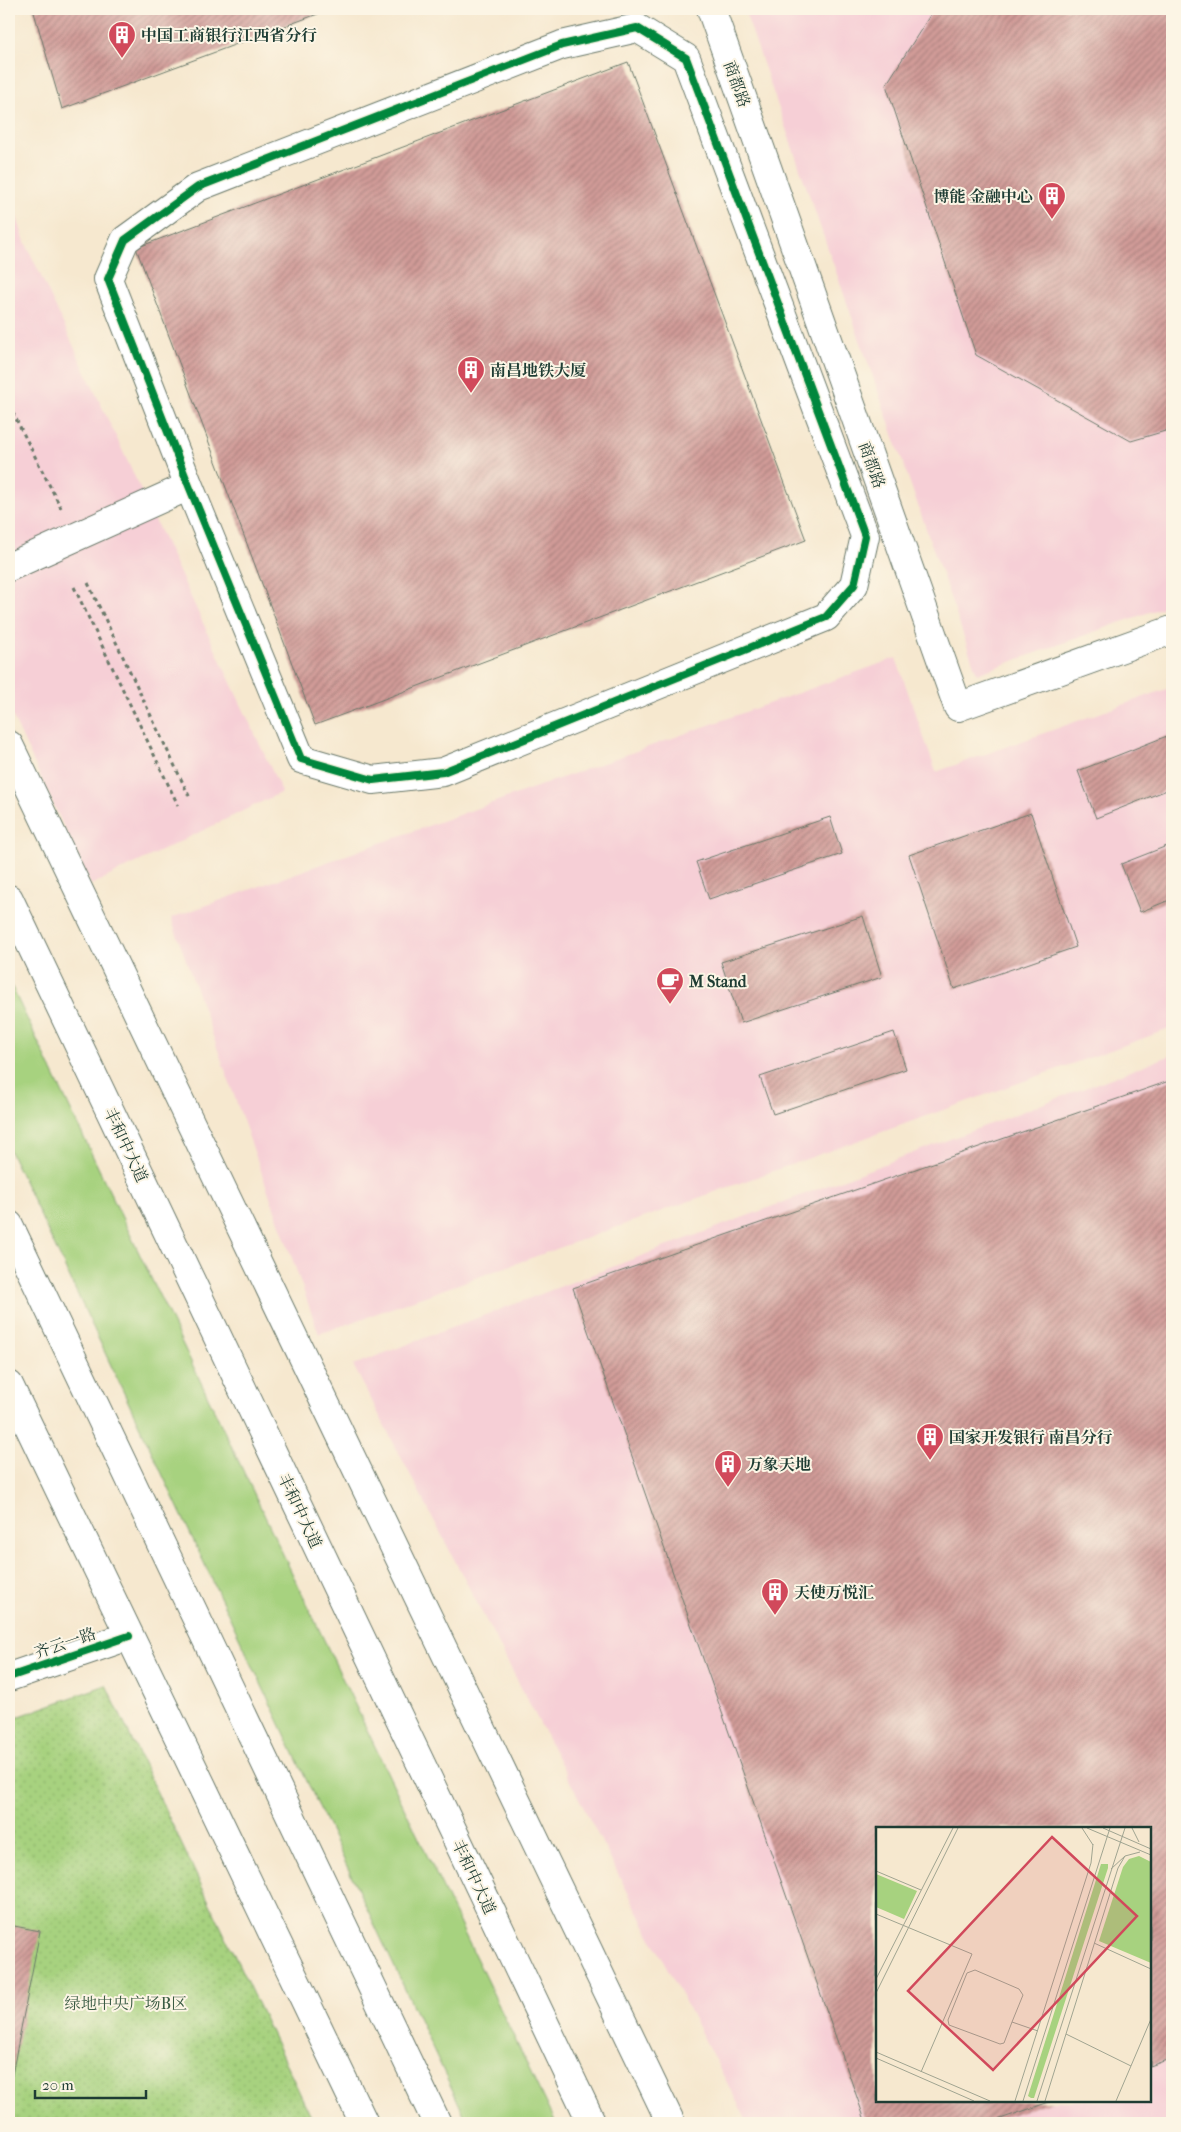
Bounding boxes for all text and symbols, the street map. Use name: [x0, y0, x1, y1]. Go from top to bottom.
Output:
building icon: 中国工商银行江西省分行: [107, 20, 137, 59]
place label: 中国工商银行江西省分行: [141, 26, 317, 45]
street label: 商都路: [720, 58, 754, 110]
building icon: 博能 金融中心: [1037, 181, 1067, 220]
place label: 博能 金融中心: [934, 187, 1033, 206]
building icon: 南昌地铁大厦: [456, 355, 486, 394]
place label: 南昌地铁大厦: [490, 361, 586, 380]
street label: 商都路: [855, 439, 889, 491]
cafe icon: M Stand: [655, 966, 685, 1005]
place label: M Stand: [688, 972, 748, 991]
street label: 丰和中大道: [100, 1105, 152, 1185]
building icon: 国家开发银行 南昌分行: [915, 1422, 945, 1461]
place label: 国家开发银行 南昌分行: [949, 1428, 1112, 1447]
building icon: 万象天地: [713, 1449, 743, 1488]
place label: 万象天地: [747, 1455, 811, 1474]
street label: 丰和中大道: [274, 1471, 326, 1551]
building icon: 天使万悦汇: [760, 1577, 790, 1616]
place label: 天使万悦汇: [794, 1583, 874, 1602]
street label: 齐云一路: [32, 1624, 98, 1662]
inset map: [876, 1827, 1151, 2102]
street label: 丰和中大道: [448, 1837, 500, 1917]
park label: 绿地中央广场B区: [65, 1994, 187, 2013]
scale bar: [35, 2067, 146, 2099]
text: 20 m: [42, 2076, 74, 2094]

